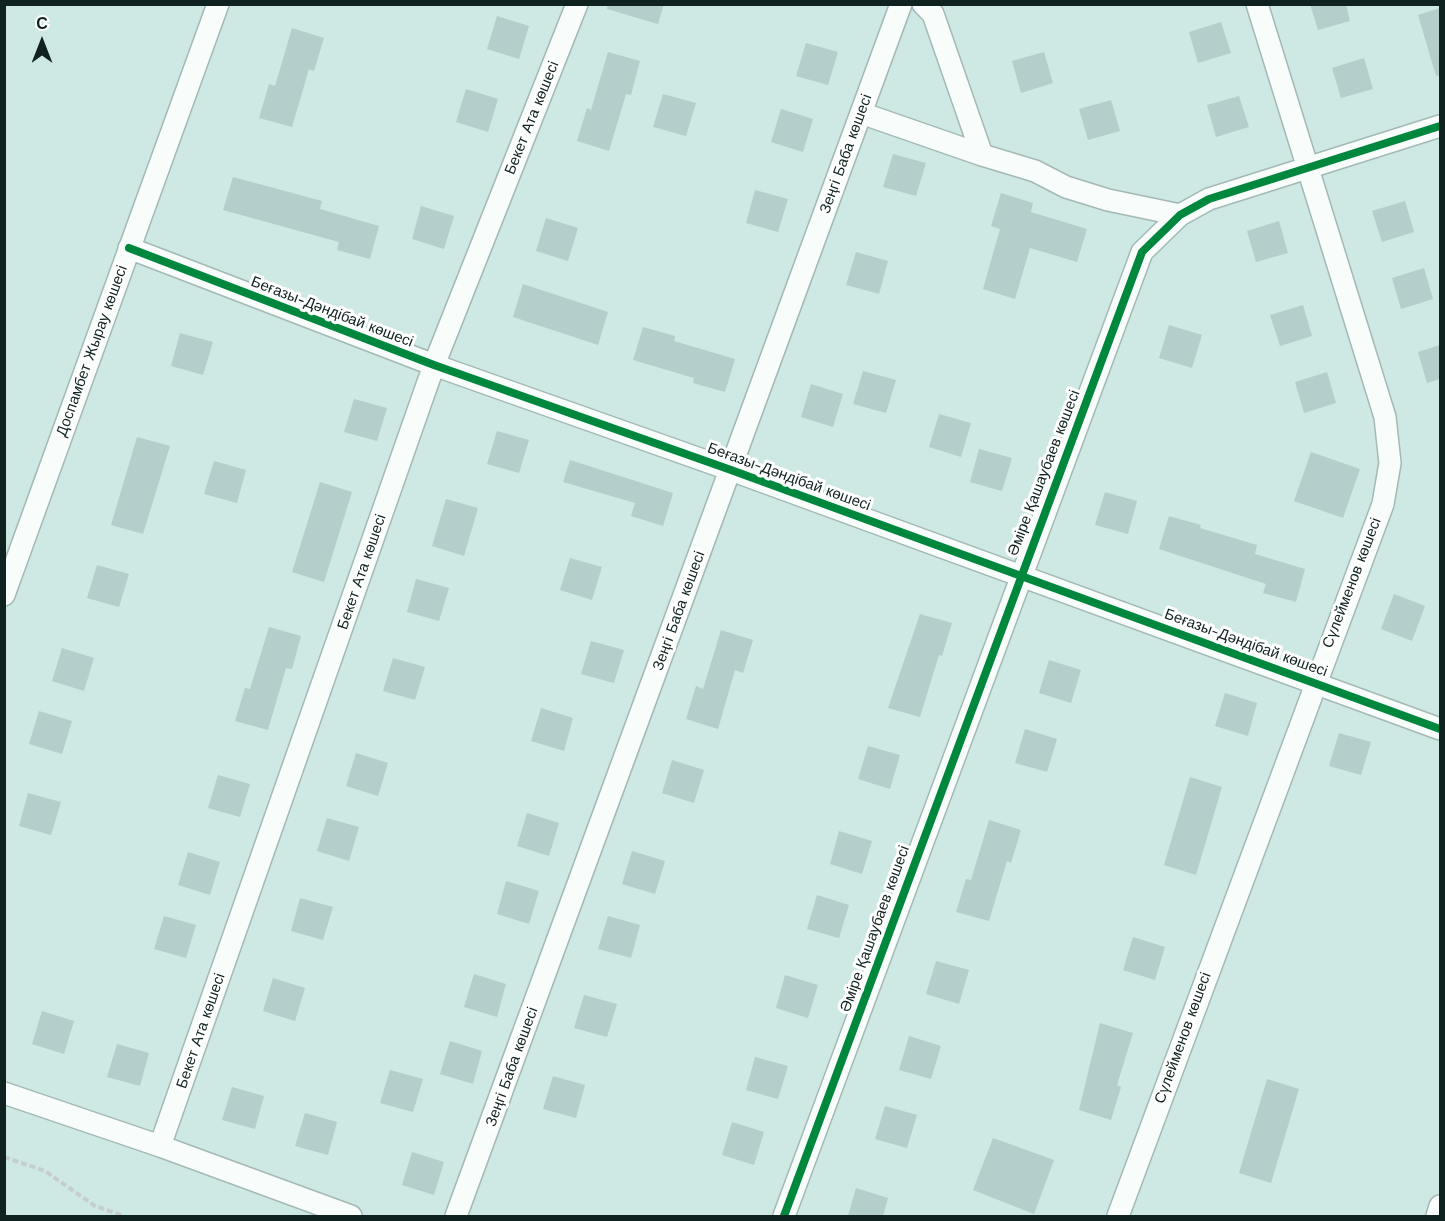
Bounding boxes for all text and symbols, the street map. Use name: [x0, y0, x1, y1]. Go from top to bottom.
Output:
north arrow: [12, 12, 72, 72]
text: С: [36, 14, 48, 33]
street label: Бекет Ата көшесі: [501, 59, 563, 177]
street label: Зеңгі Баба көшесі: [816, 92, 876, 216]
street label: Доспамбет Жырау көшесі: [53, 263, 131, 439]
street label: Беғазы-Дәндібай көшесі: [248, 273, 416, 351]
street label: Әміре Қашаубаев көшесі: [1004, 388, 1084, 558]
street label: Беғазы-Дәндібай көшесі: [705, 439, 873, 515]
street label: Бекет Ата көшесі: [334, 512, 390, 632]
street label: Сүлейменов көшесі: [1319, 515, 1385, 651]
street label: Зеңгі Баба көшесі: [649, 549, 709, 673]
street label: Беғазы-Дәндібай көшесі: [1162, 605, 1330, 681]
street label: Әміре Қашаубаев көшесі: [836, 843, 914, 1015]
street label: Сүлейменов көшесі: [1151, 970, 1215, 1106]
street label: Бекет Ата көшесі: [173, 971, 229, 1091]
street label: Зеңгі Баба көшесі: [482, 1005, 542, 1129]

